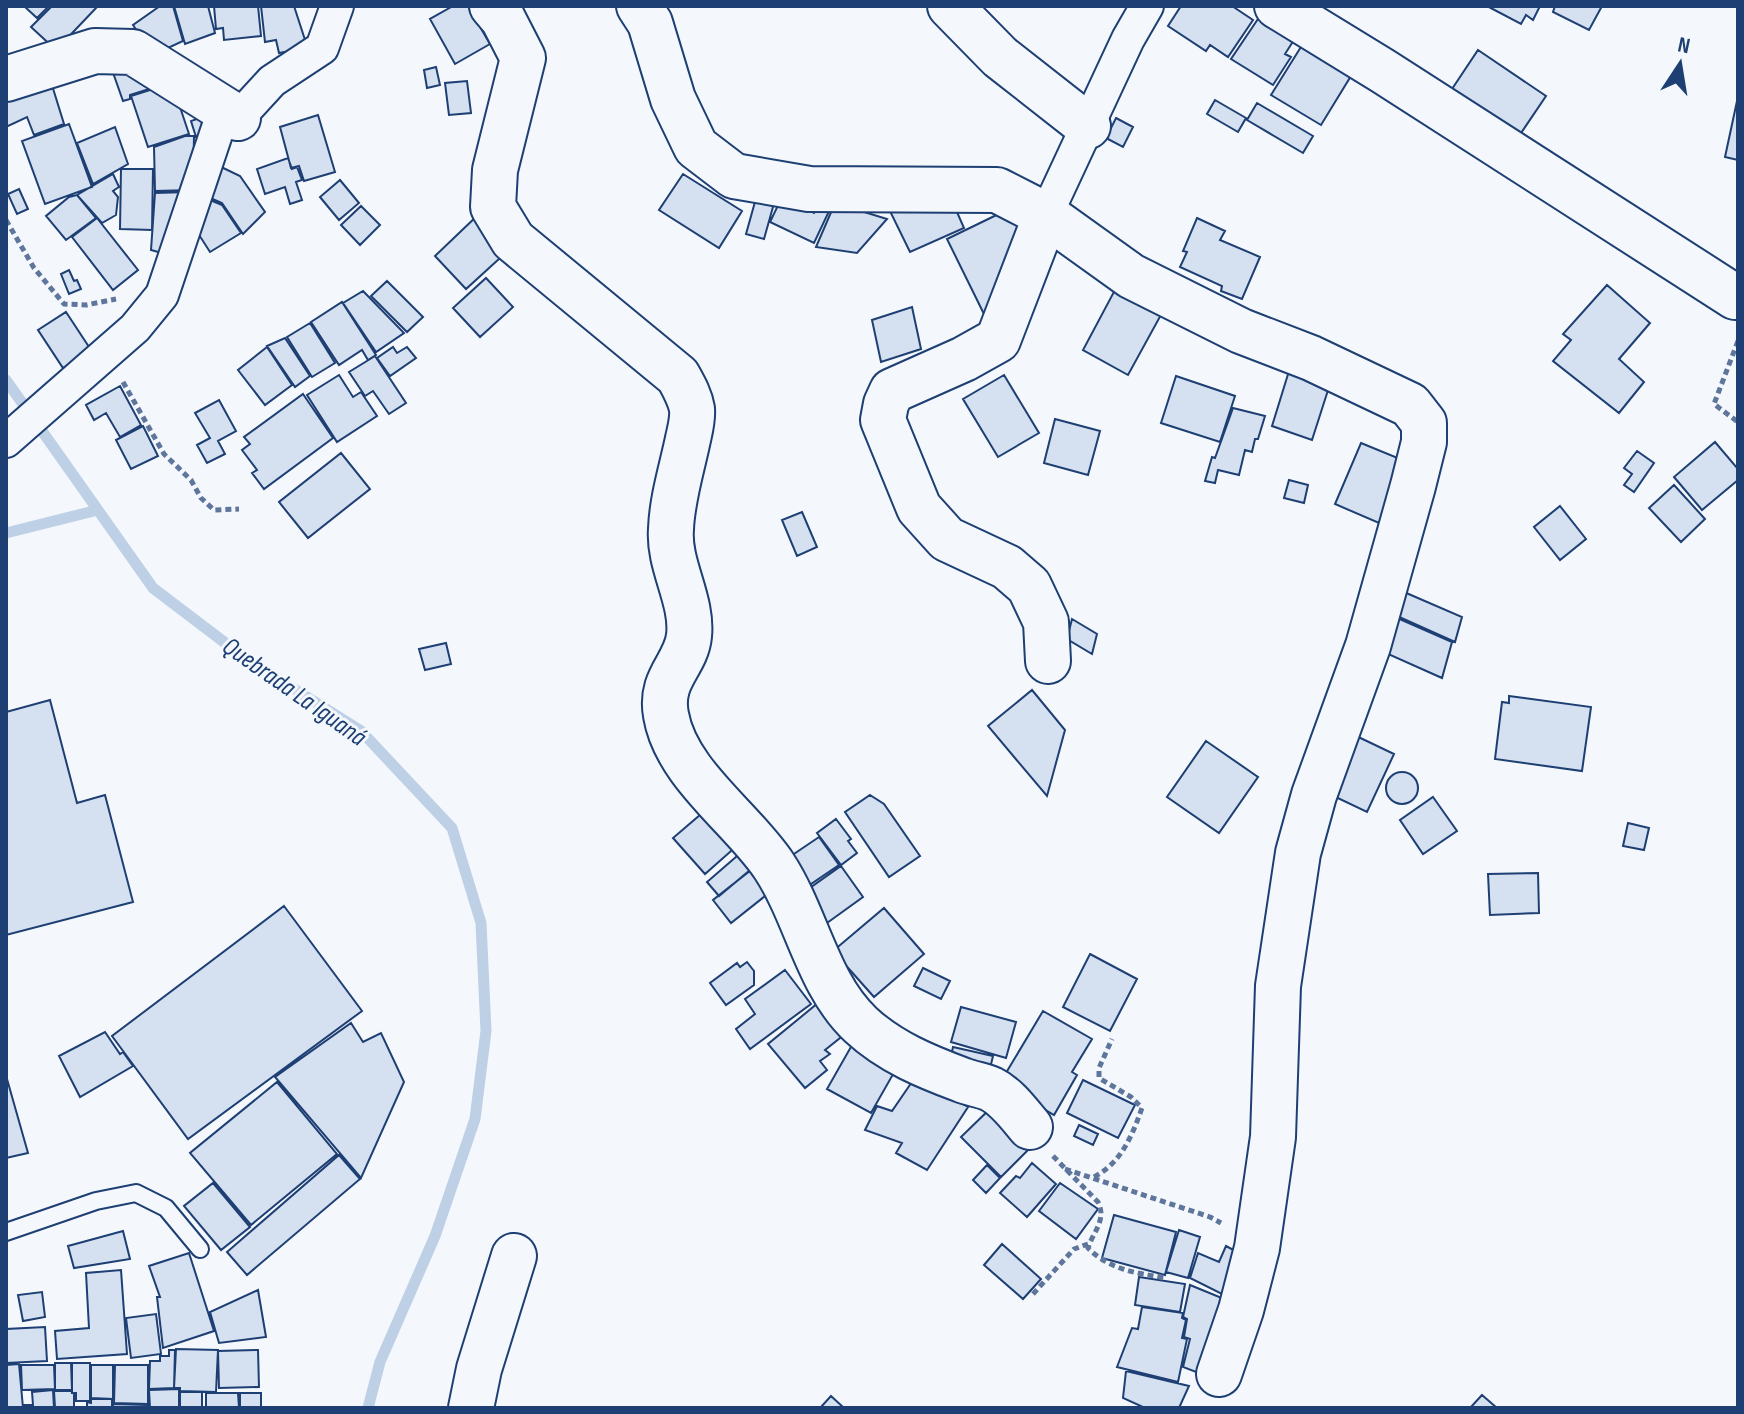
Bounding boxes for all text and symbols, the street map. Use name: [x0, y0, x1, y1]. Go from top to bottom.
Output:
north arrow: [1640, 24, 1720, 104]
text: N: [1675, 31, 1692, 60]
water label: Quebrada La Iguaná: [216, 631, 372, 754]

